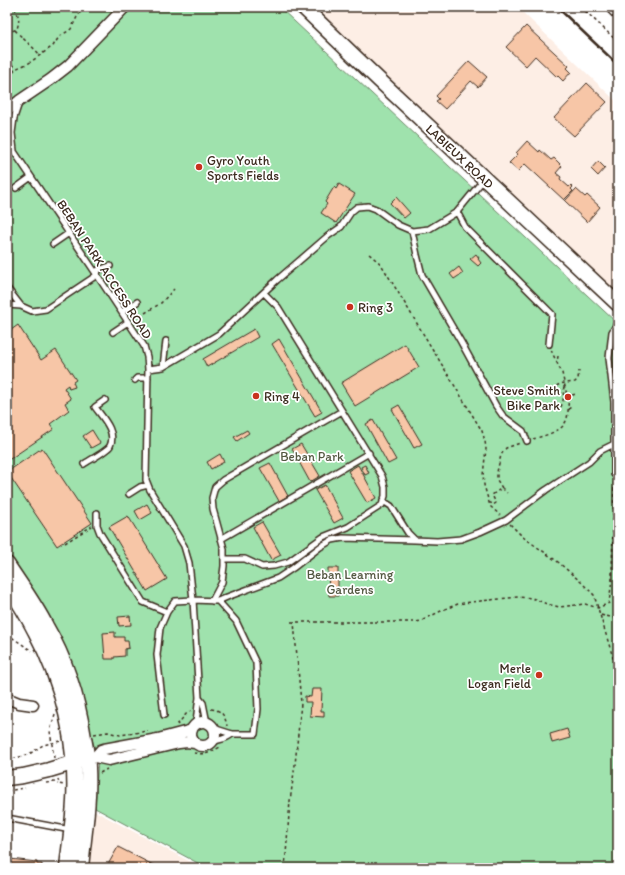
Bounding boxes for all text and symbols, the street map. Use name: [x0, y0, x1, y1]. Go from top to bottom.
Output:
street label: LABIEUX ROAD: [423, 121, 497, 192]
place label: Gyro Youth Sports Fields: [207, 153, 279, 183]
marker: Gyro Youth Sports Fields: [194, 162, 204, 172]
street label: BEBAN PARK ACCESS ROAD: [54, 197, 155, 342]
place label: Ring 3: [358, 300, 393, 315]
marker: Ring 3: [345, 302, 355, 312]
place label: Steve Smith Bike Park: [493, 383, 560, 413]
place label: Ring 4: [264, 389, 300, 404]
marker: Ring 4: [251, 391, 261, 401]
marker: Steve Smith Bike Park: [563, 392, 573, 402]
park label: Beban Park: [280, 449, 344, 464]
park label: Beban Learning Gardens: [307, 567, 394, 597]
place label: Merle Logan Field: [468, 661, 531, 691]
marker: Merle Logan Field: [534, 670, 544, 680]

